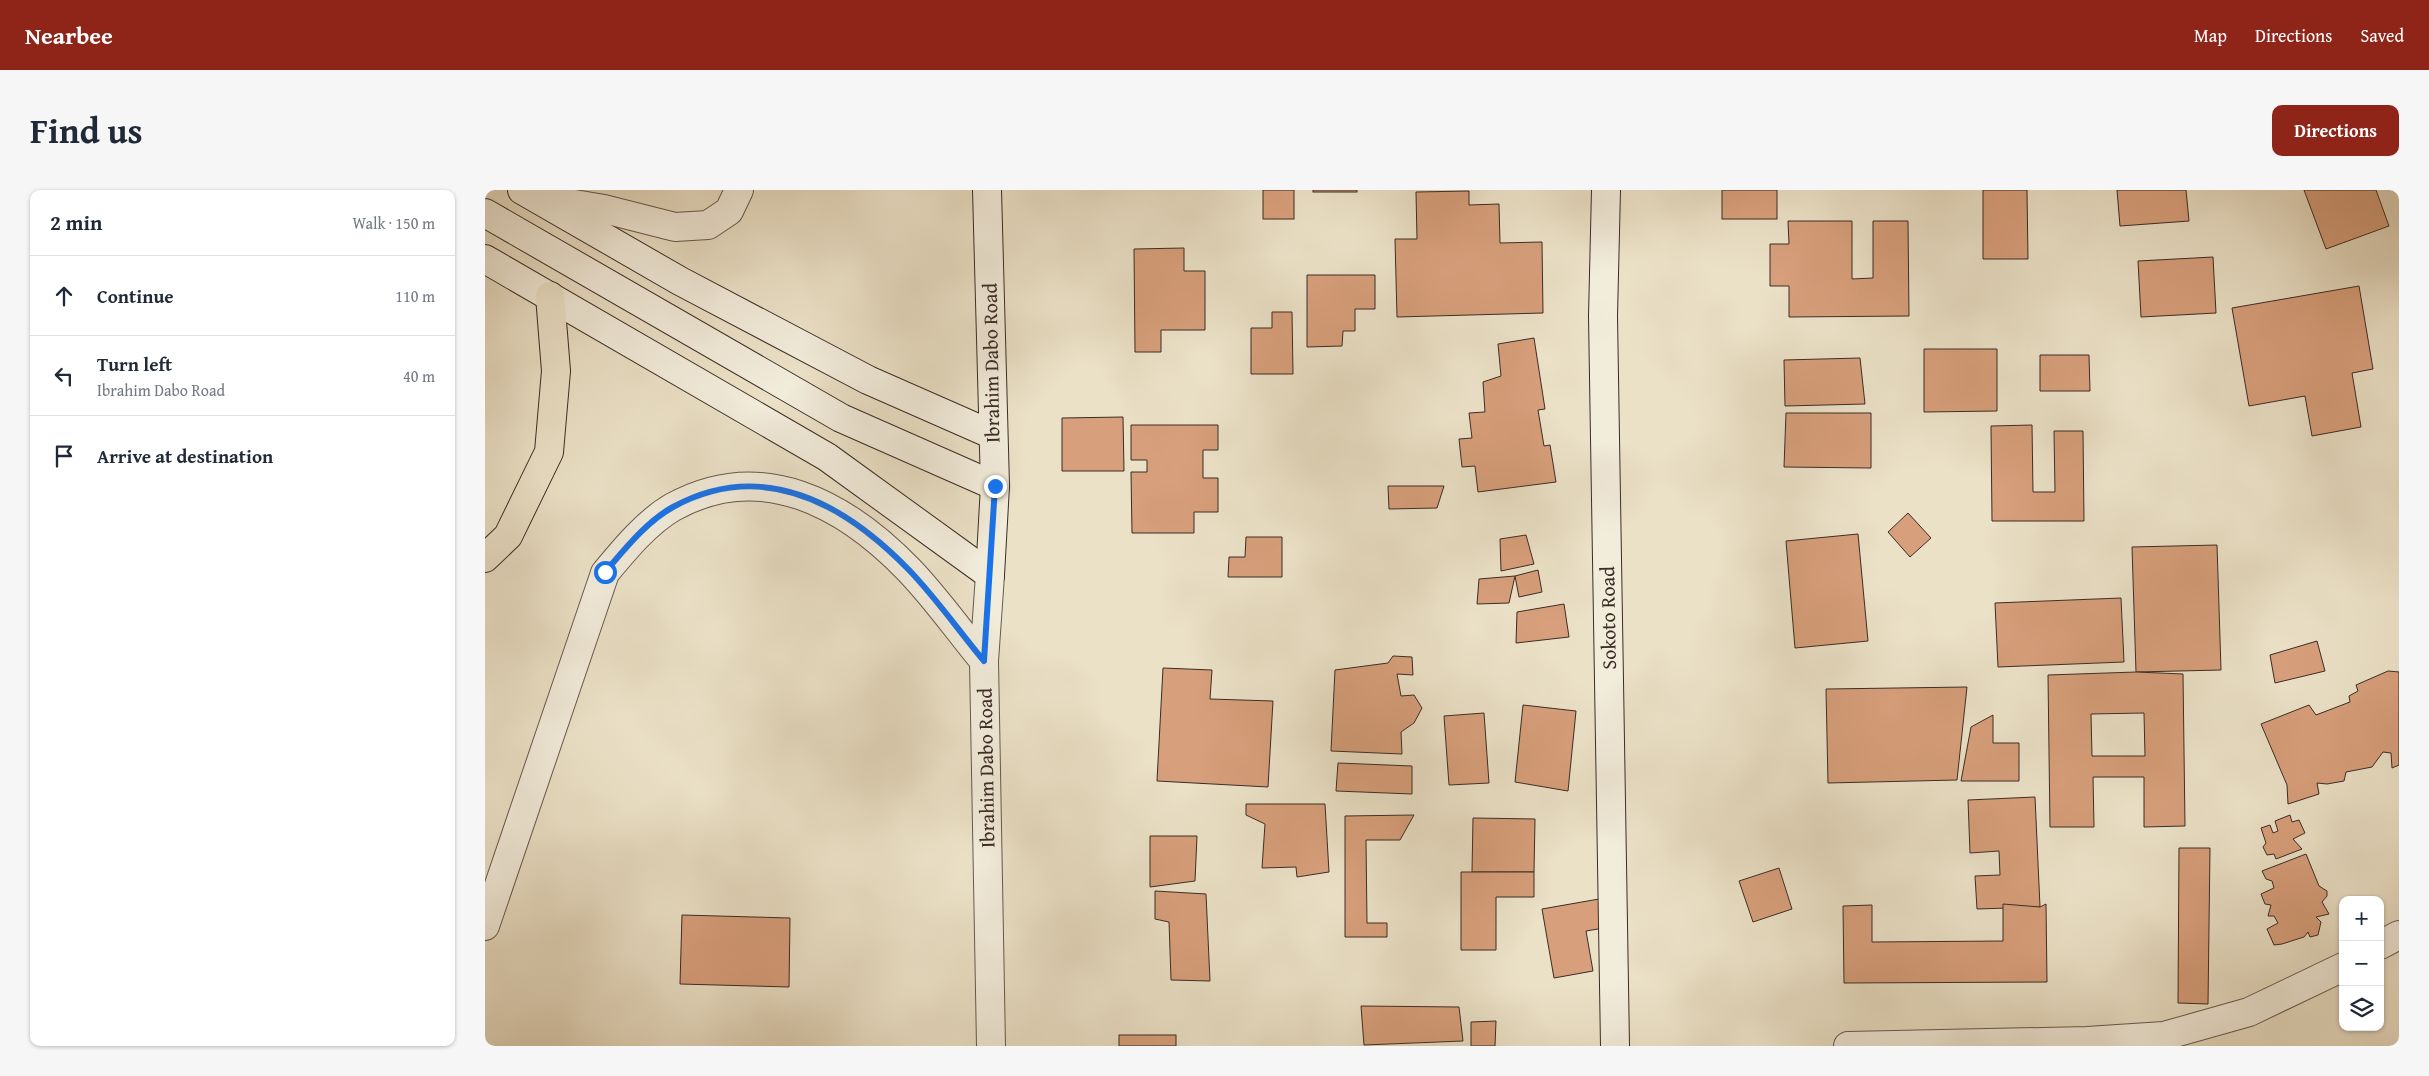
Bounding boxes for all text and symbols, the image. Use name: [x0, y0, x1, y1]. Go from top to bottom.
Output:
text: Nearbee: [25, 18, 113, 53]
text: Map: [2194, 22, 2227, 49]
text: Directions: [2255, 22, 2332, 49]
text: Saved: [2360, 22, 2404, 49]
text: Find us: [30, 105, 143, 156]
button: Directions: [2272, 105, 2399, 156]
text: 2 min: [50, 207, 102, 238]
text: Walk · 150 m: [352, 211, 435, 235]
icon: ahead: [50, 282, 78, 310]
text: Continue: [97, 282, 174, 310]
street label: Ibrahim Dabo Road: [975, 282, 1006, 443]
text: 110 m: [395, 284, 435, 308]
text: Turn left: [97, 350, 172, 378]
icon: left: [50, 362, 78, 390]
text: 40 m: [403, 364, 435, 388]
text: Ibrahim Dabo Road: [97, 378, 225, 402]
icon: arrive: [50, 442, 78, 470]
text: Arrive at destination: [97, 442, 273, 470]
route end: [984, 475, 1007, 498]
route start: [594, 561, 617, 584]
street label: Sokoto Road: [1592, 566, 1623, 670]
street label: Ibrahim Dabo Road: [970, 687, 1001, 848]
map controls: [2339, 896, 2384, 1031]
button: +: [2339, 896, 2384, 941]
button: −: [2339, 941, 2384, 986]
button: layers: [2339, 986, 2384, 1031]

